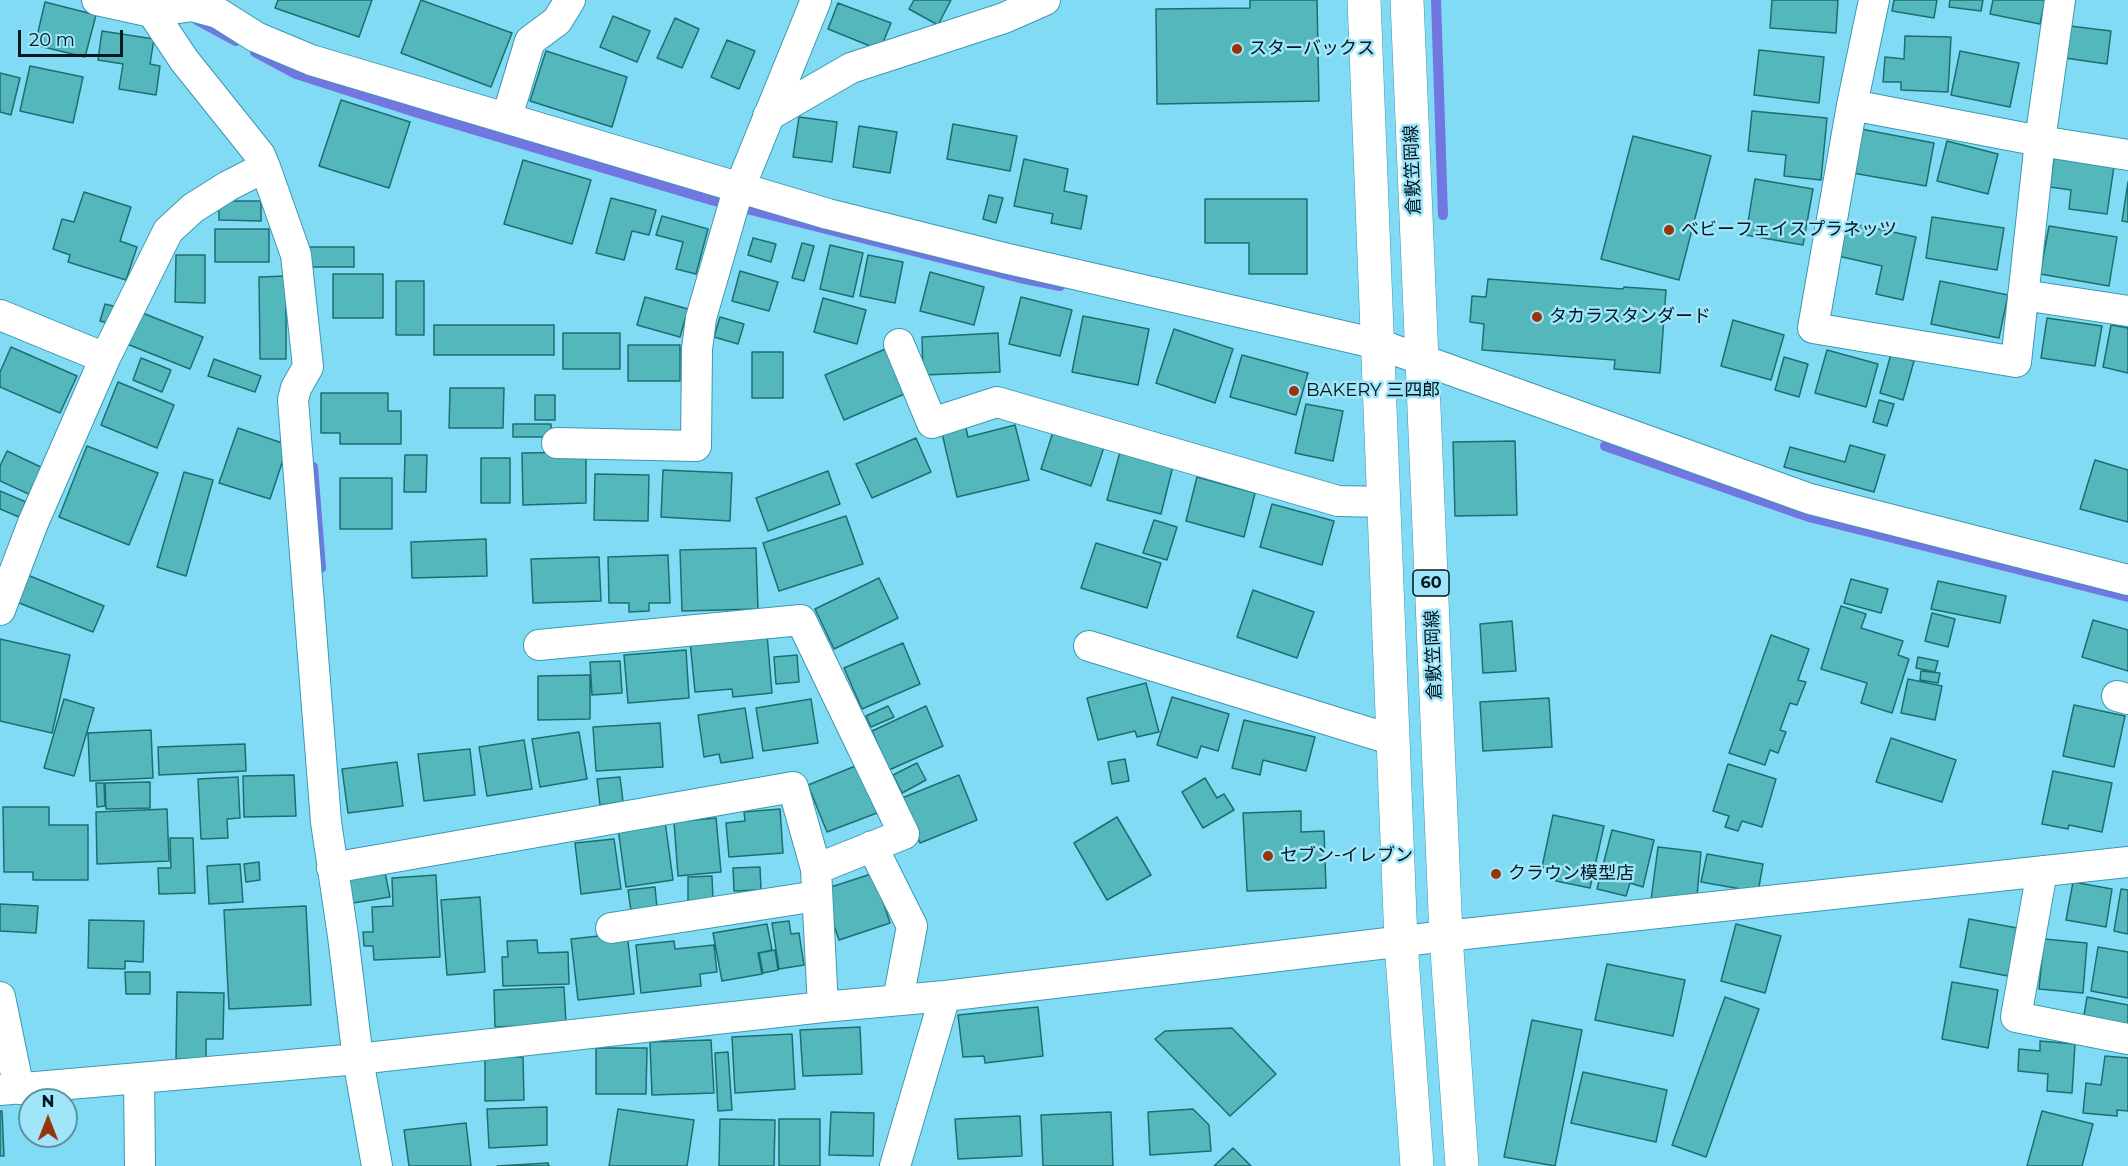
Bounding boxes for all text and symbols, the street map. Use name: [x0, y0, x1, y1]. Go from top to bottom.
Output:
scale bar: [21, 18, 126, 56]
text: 20 m: [29, 29, 75, 51]
place label: スターバックス: [1249, 38, 1375, 60]
marker: スターバックス: [1230, 42, 1244, 56]
street label: 倉敷笠岡線: [1401, 125, 1425, 215]
place label: ベビーフェイスプラネッツ: [1681, 219, 1897, 241]
marker: ベビーフェイスプラネッツ: [1662, 223, 1676, 237]
place label: タカラスタンダード: [1549, 306, 1711, 328]
marker: タカラスタンダード: [1530, 310, 1544, 324]
place label: BAKERY 三四郎: [1306, 380, 1440, 402]
marker: BAKERY 三四郎: [1287, 384, 1301, 398]
road number: 60: [1413, 570, 1449, 596]
street label: 倉敷笠岡線: [1422, 610, 1446, 700]
place label: セブン-イレブン: [1280, 845, 1413, 867]
marker: セブン-イレブン: [1261, 849, 1275, 863]
place label: クラウン模型店: [1508, 863, 1634, 885]
marker: クラウン模型店: [1489, 867, 1503, 881]
north arrow: [18, 1088, 78, 1148]
text: N: [42, 1092, 54, 1111]

